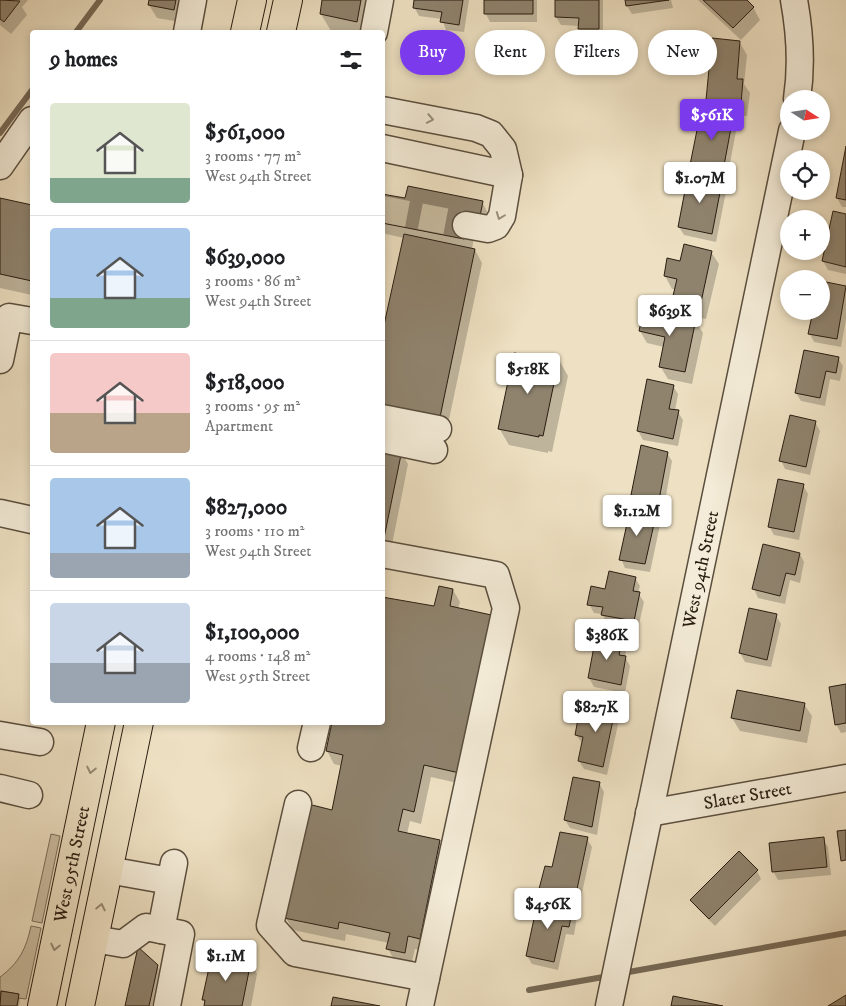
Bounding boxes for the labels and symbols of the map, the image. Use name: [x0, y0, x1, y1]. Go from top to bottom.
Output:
north arrow: [780, 90, 830, 140]
pin: $561K: [677, 98, 747, 141]
one-way arrow: [426, 114, 435, 124]
pin: $1.07M: [659, 162, 741, 204]
one-way arrow: [496, 211, 506, 220]
pin: $639K: [635, 294, 705, 337]
pin: $518K: [493, 352, 563, 395]
pin: $1.12M: [596, 494, 678, 537]
street label: West 94th Street: [678, 509, 724, 631]
pin: $386K: [572, 618, 642, 661]
pin: $827K: [561, 690, 631, 733]
one-way arrow: [86, 766, 97, 775]
street label: Slater Street: [702, 778, 794, 815]
street label: West 95th Street: [49, 804, 95, 925]
pin: $456K: [513, 888, 583, 930]
one-way arrow: [95, 902, 106, 911]
pin: $1.1M: [191, 940, 261, 982]
one-way arrow: [50, 942, 60, 951]

